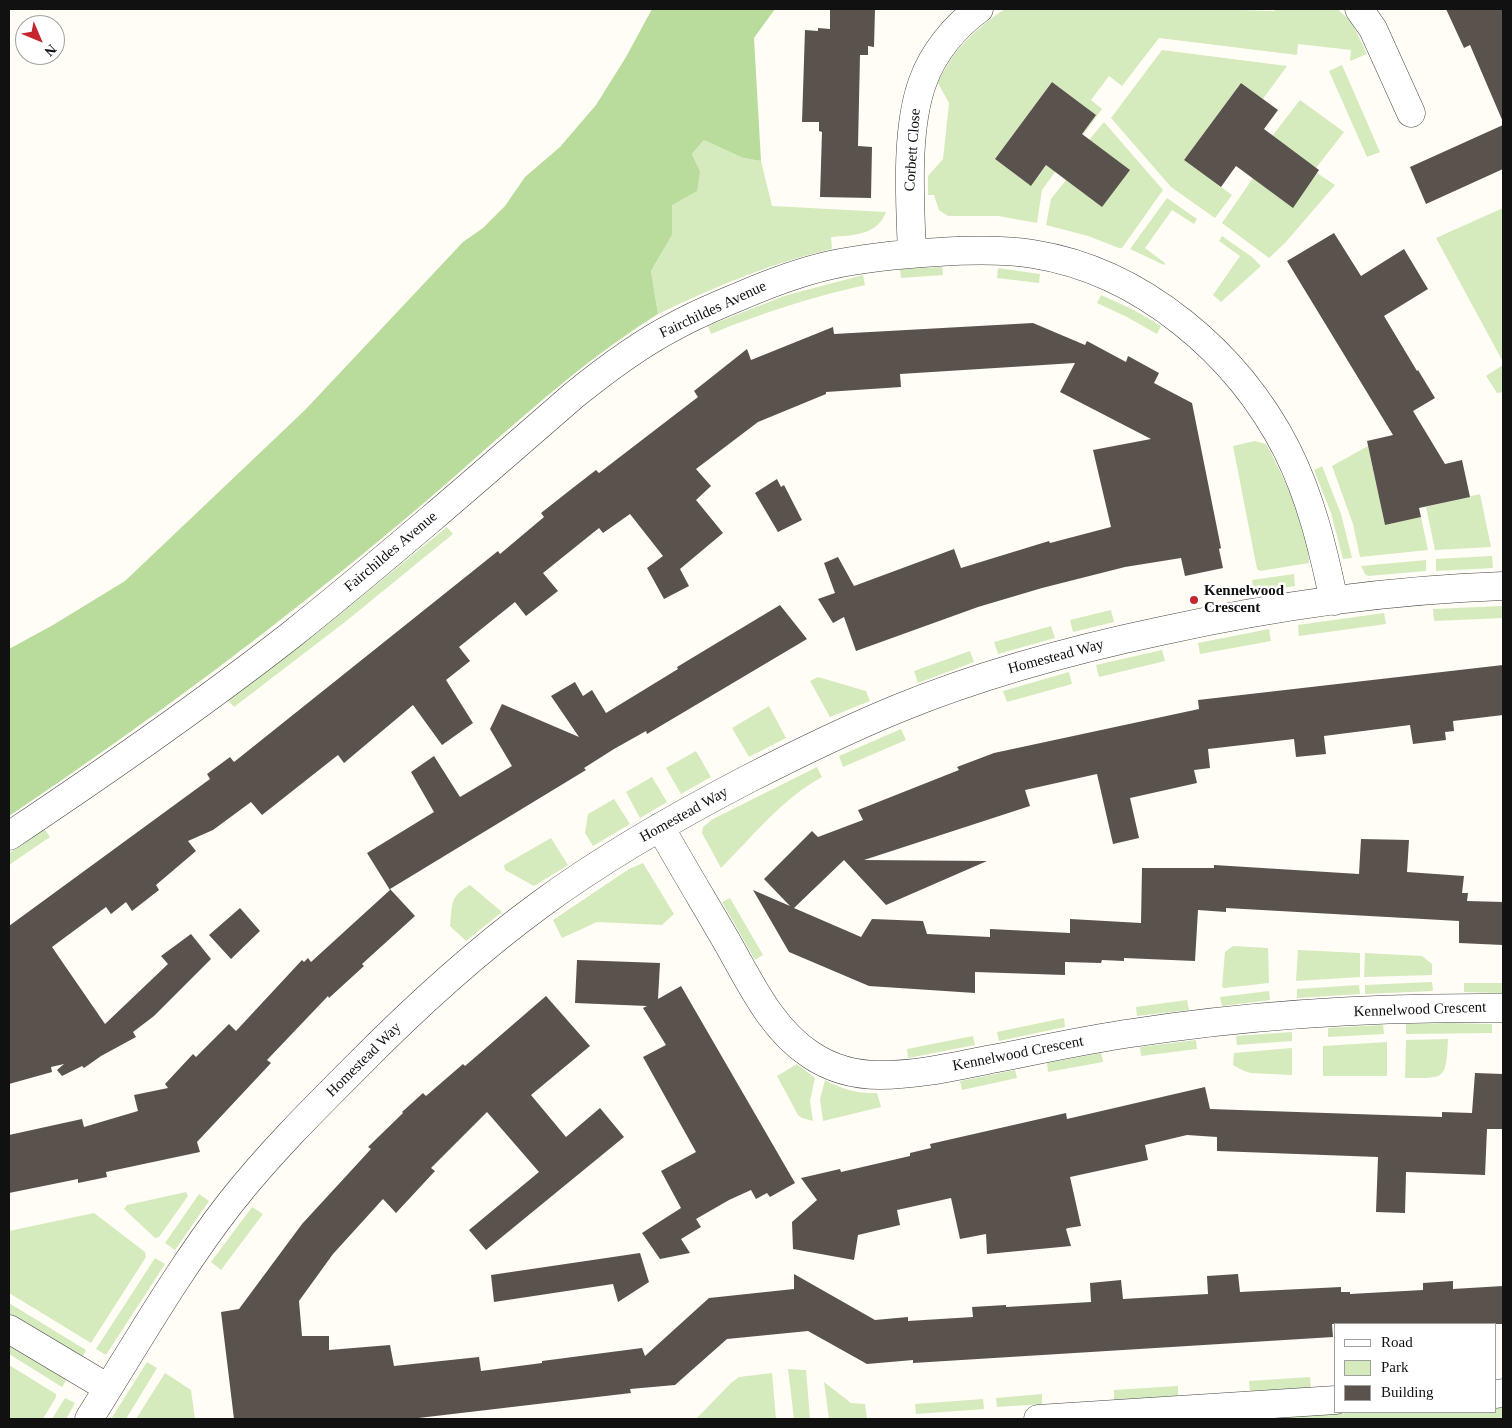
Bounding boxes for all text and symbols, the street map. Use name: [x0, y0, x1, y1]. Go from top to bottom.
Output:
north arrow: [15, 15, 65, 65]
text: N: [41, 41, 59, 59]
street label: Corbett Close: [901, 108, 925, 192]
street label: Fairchildes Avenue: [657, 277, 769, 343]
street label: Fairchildes Avenue: [341, 508, 441, 596]
place label: Kennelwood Crescent: [1204, 582, 1284, 617]
marker: Kennelwood Crescent: [1188, 594, 1200, 606]
street label: Homestead Way: [1006, 636, 1106, 678]
street label: Homestead Way: [637, 783, 731, 847]
street label: Kennelwood Crescent: [1353, 999, 1487, 1021]
street label: Homestead Way: [323, 1019, 405, 1101]
street label: Kennelwood Crescent: [951, 1032, 1085, 1076]
legend: [1334, 1323, 1497, 1413]
text: Road: [1381, 1334, 1413, 1350]
text: Park: [1381, 1359, 1409, 1375]
text: Building: [1381, 1384, 1434, 1400]

